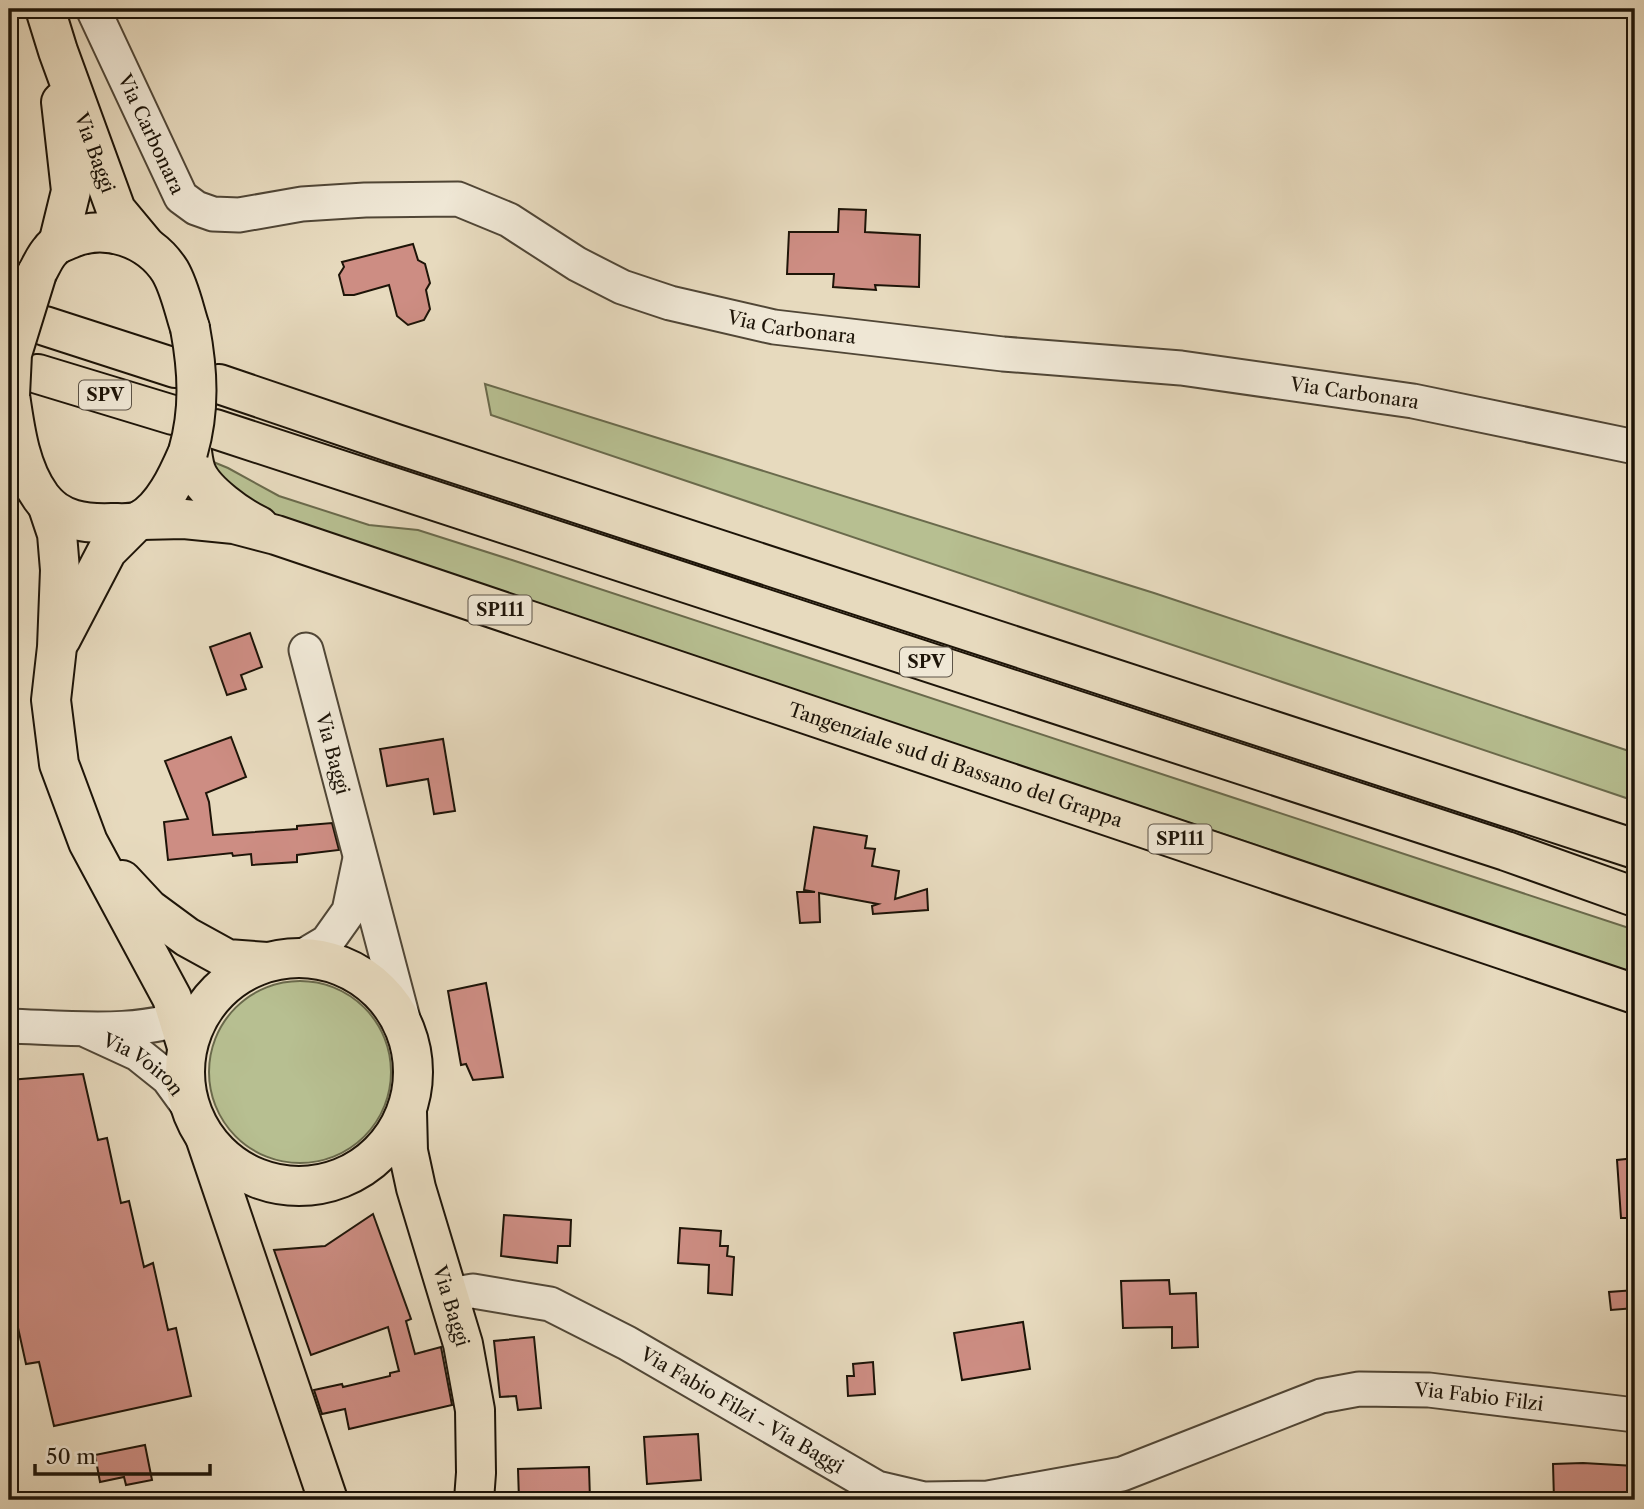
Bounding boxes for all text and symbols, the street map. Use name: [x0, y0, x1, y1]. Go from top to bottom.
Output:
street label: Via Carbonara: [113, 70, 189, 198]
street label: Via Baggi: [69, 109, 120, 196]
street label: Via Carbonara: [724, 305, 857, 349]
street label: Via Carbonara: [1288, 373, 1421, 414]
road number: SPV: [79, 380, 131, 410]
road number: SP111: [468, 596, 532, 624]
road number: SPV: [900, 648, 952, 676]
street label: Tangenziale sud di Bassano del Grappa: [785, 698, 1125, 832]
street label: Via Baggi: [311, 709, 355, 797]
road number: SP111: [1148, 824, 1212, 854]
street label: Via Voiron: [98, 1028, 188, 1100]
street label: Via Baggi: [428, 1262, 474, 1350]
street label: Via Fabio Filzi - Via Baggi: [635, 1342, 848, 1478]
street label: Via Fabio Filzi: [1414, 1379, 1545, 1416]
scale bar: [35, 1432, 210, 1476]
text: 50 m: [46, 1444, 96, 1469]

